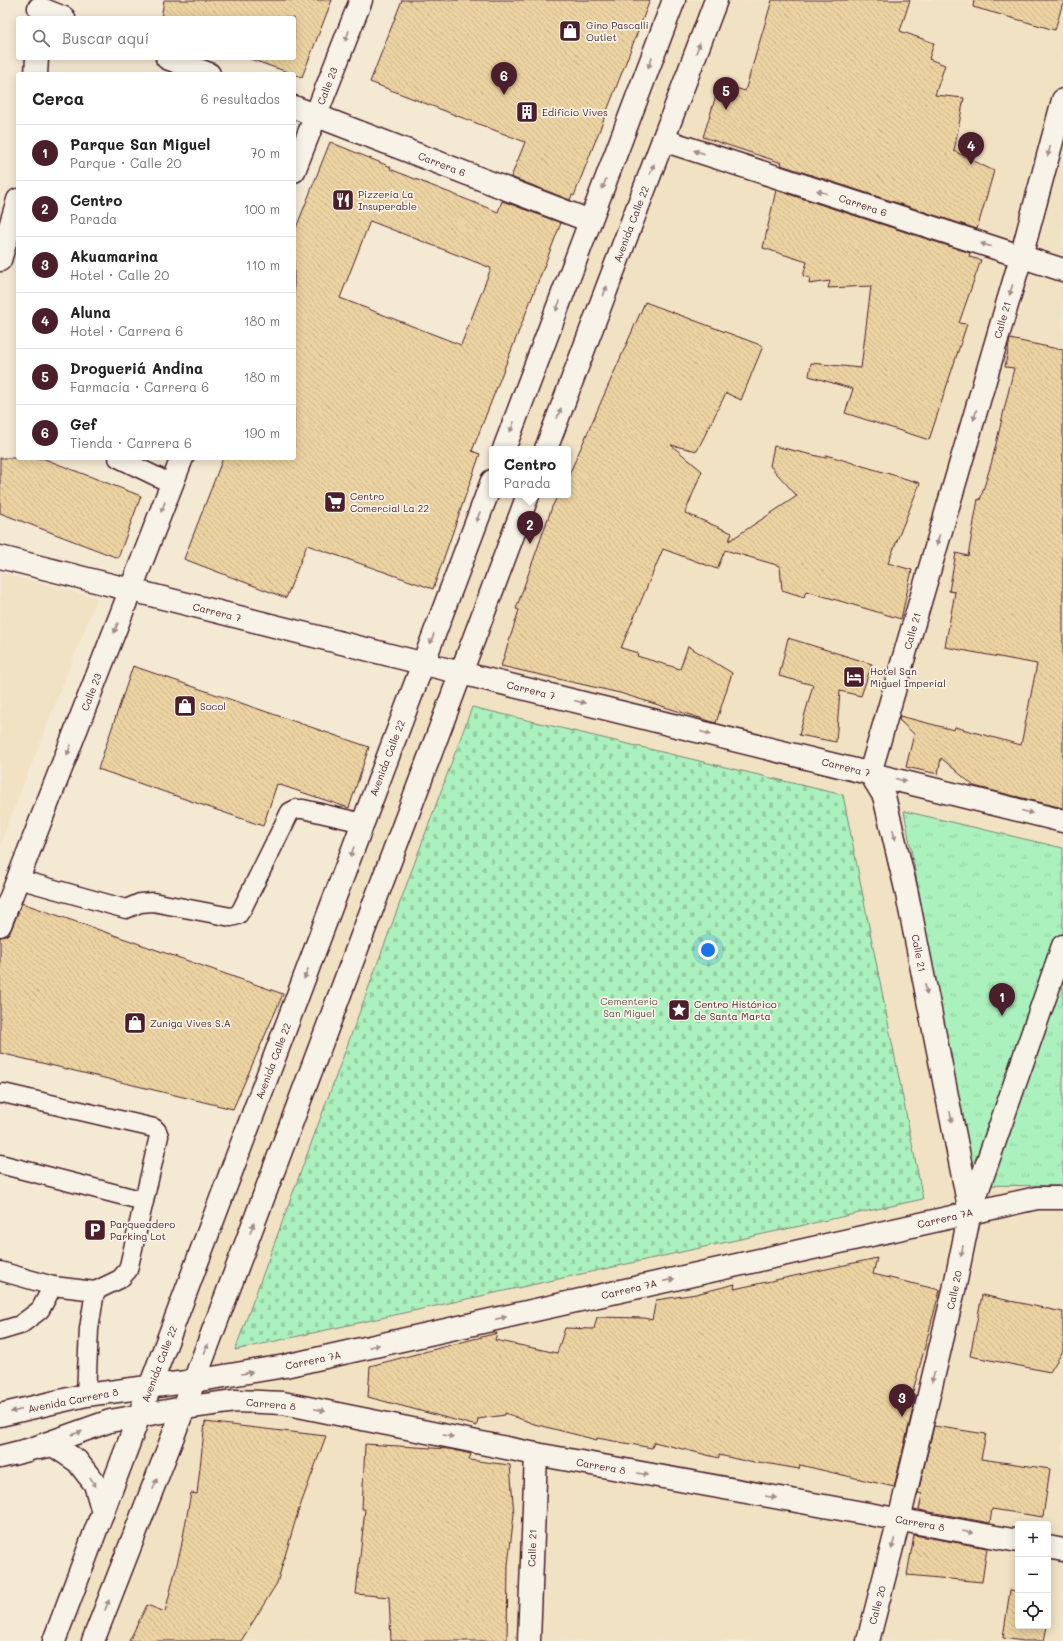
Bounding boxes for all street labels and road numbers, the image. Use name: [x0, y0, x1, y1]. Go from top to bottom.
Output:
street label: Calle 23: [313, 65, 341, 107]
street label: Carrera 6: [416, 148, 468, 180]
street label: Avenida Calle 22: [610, 184, 652, 264]
street label: Carrera 6: [837, 191, 889, 219]
street label: Calle 21: [990, 300, 1014, 340]
street label: Carrera 7: [191, 599, 243, 625]
street label: Calle 21: [900, 611, 924, 651]
street label: Calle 23: [77, 671, 105, 713]
street label: Carrera 7: [505, 677, 557, 703]
street label: Avenida Calle 22: [366, 718, 408, 798]
street label: Carrera 7: [820, 754, 872, 780]
street label: Calle 21: [909, 933, 929, 973]
street label: Avenida Calle 22: [252, 1021, 294, 1101]
street label: Carrera 7A: [916, 1205, 974, 1231]
street label: Calle 20: [943, 1269, 965, 1311]
street label: Carrera 7A: [600, 1276, 658, 1302]
street label: Avenida Calle 22: [138, 1324, 180, 1404]
street label: Carrera 7A: [284, 1347, 342, 1373]
street label: Avenida Carrera 8: [27, 1384, 119, 1416]
street label: Carrera 8: [245, 1395, 297, 1413]
street label: Carrera 8: [575, 1455, 627, 1477]
street label: Carrera 8: [894, 1512, 946, 1534]
street label: Calle 21: [524, 1529, 540, 1567]
street label: Calle 20: [865, 1584, 889, 1626]

